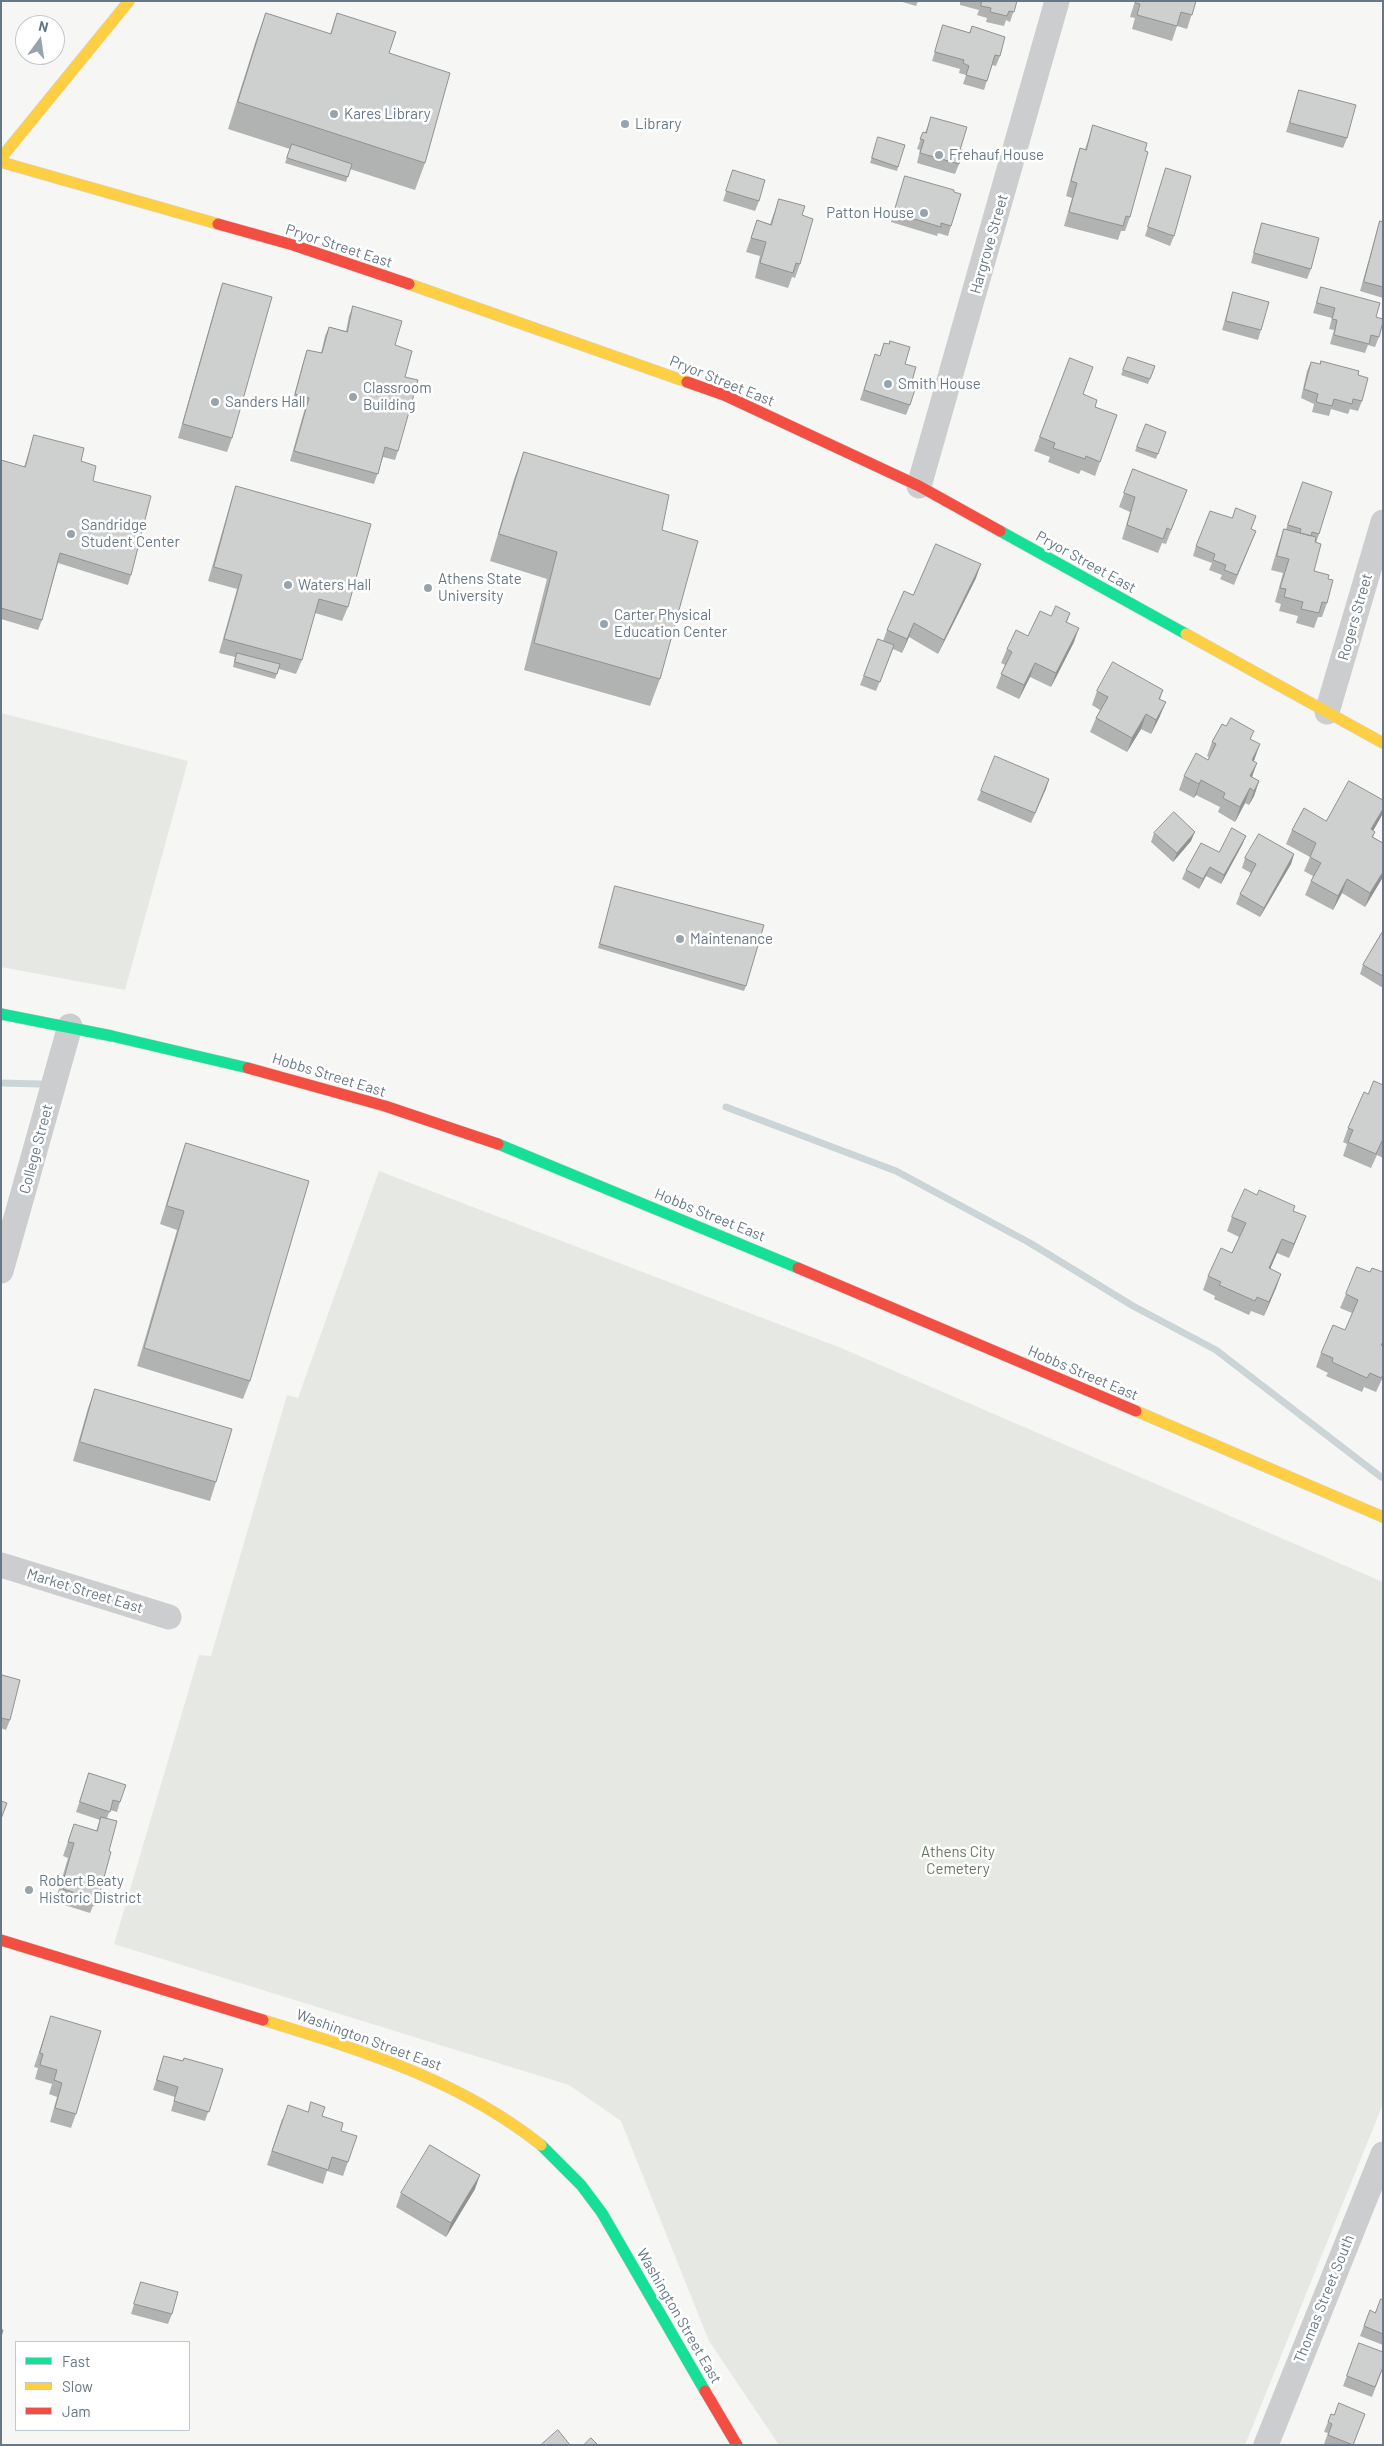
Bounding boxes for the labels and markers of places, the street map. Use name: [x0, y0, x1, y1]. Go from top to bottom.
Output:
place label: Kares Library: [344, 105, 431, 123]
marker: Kares Library: [328, 108, 340, 120]
place label: Library: [635, 115, 681, 133]
marker: Library: [619, 118, 631, 130]
place label: Frehauf House: [949, 146, 1044, 164]
marker: Frehauf House: [933, 149, 945, 161]
place label: Patton House: [826, 204, 914, 222]
marker: Patton House: [918, 207, 930, 219]
place label: Smith House: [898, 375, 981, 393]
marker: Smith House: [882, 378, 894, 390]
place label: Classroom Building: [363, 379, 432, 414]
marker: Classroom Building: [347, 391, 359, 403]
place label: Sanders Hall: [225, 393, 306, 411]
marker: Sanders Hall: [209, 396, 221, 408]
place label: Sandridge Student Center: [81, 516, 180, 551]
marker: Sandridge Student Center: [65, 528, 77, 540]
place label: Athens State University: [438, 570, 522, 605]
place label: Waters Hall: [298, 576, 371, 594]
marker: Waters Hall: [282, 579, 294, 591]
marker: Athens State University: [422, 582, 434, 594]
place label: Carter Physical Education Center: [614, 606, 727, 641]
marker: Carter Physical Education Center: [598, 618, 610, 630]
place label: Maintenance: [690, 930, 773, 948]
marker: Maintenance: [674, 933, 686, 945]
place label: Robert Beaty Historic District: [39, 1872, 142, 1907]
marker: Robert Beaty Historic District: [23, 1884, 35, 1896]

